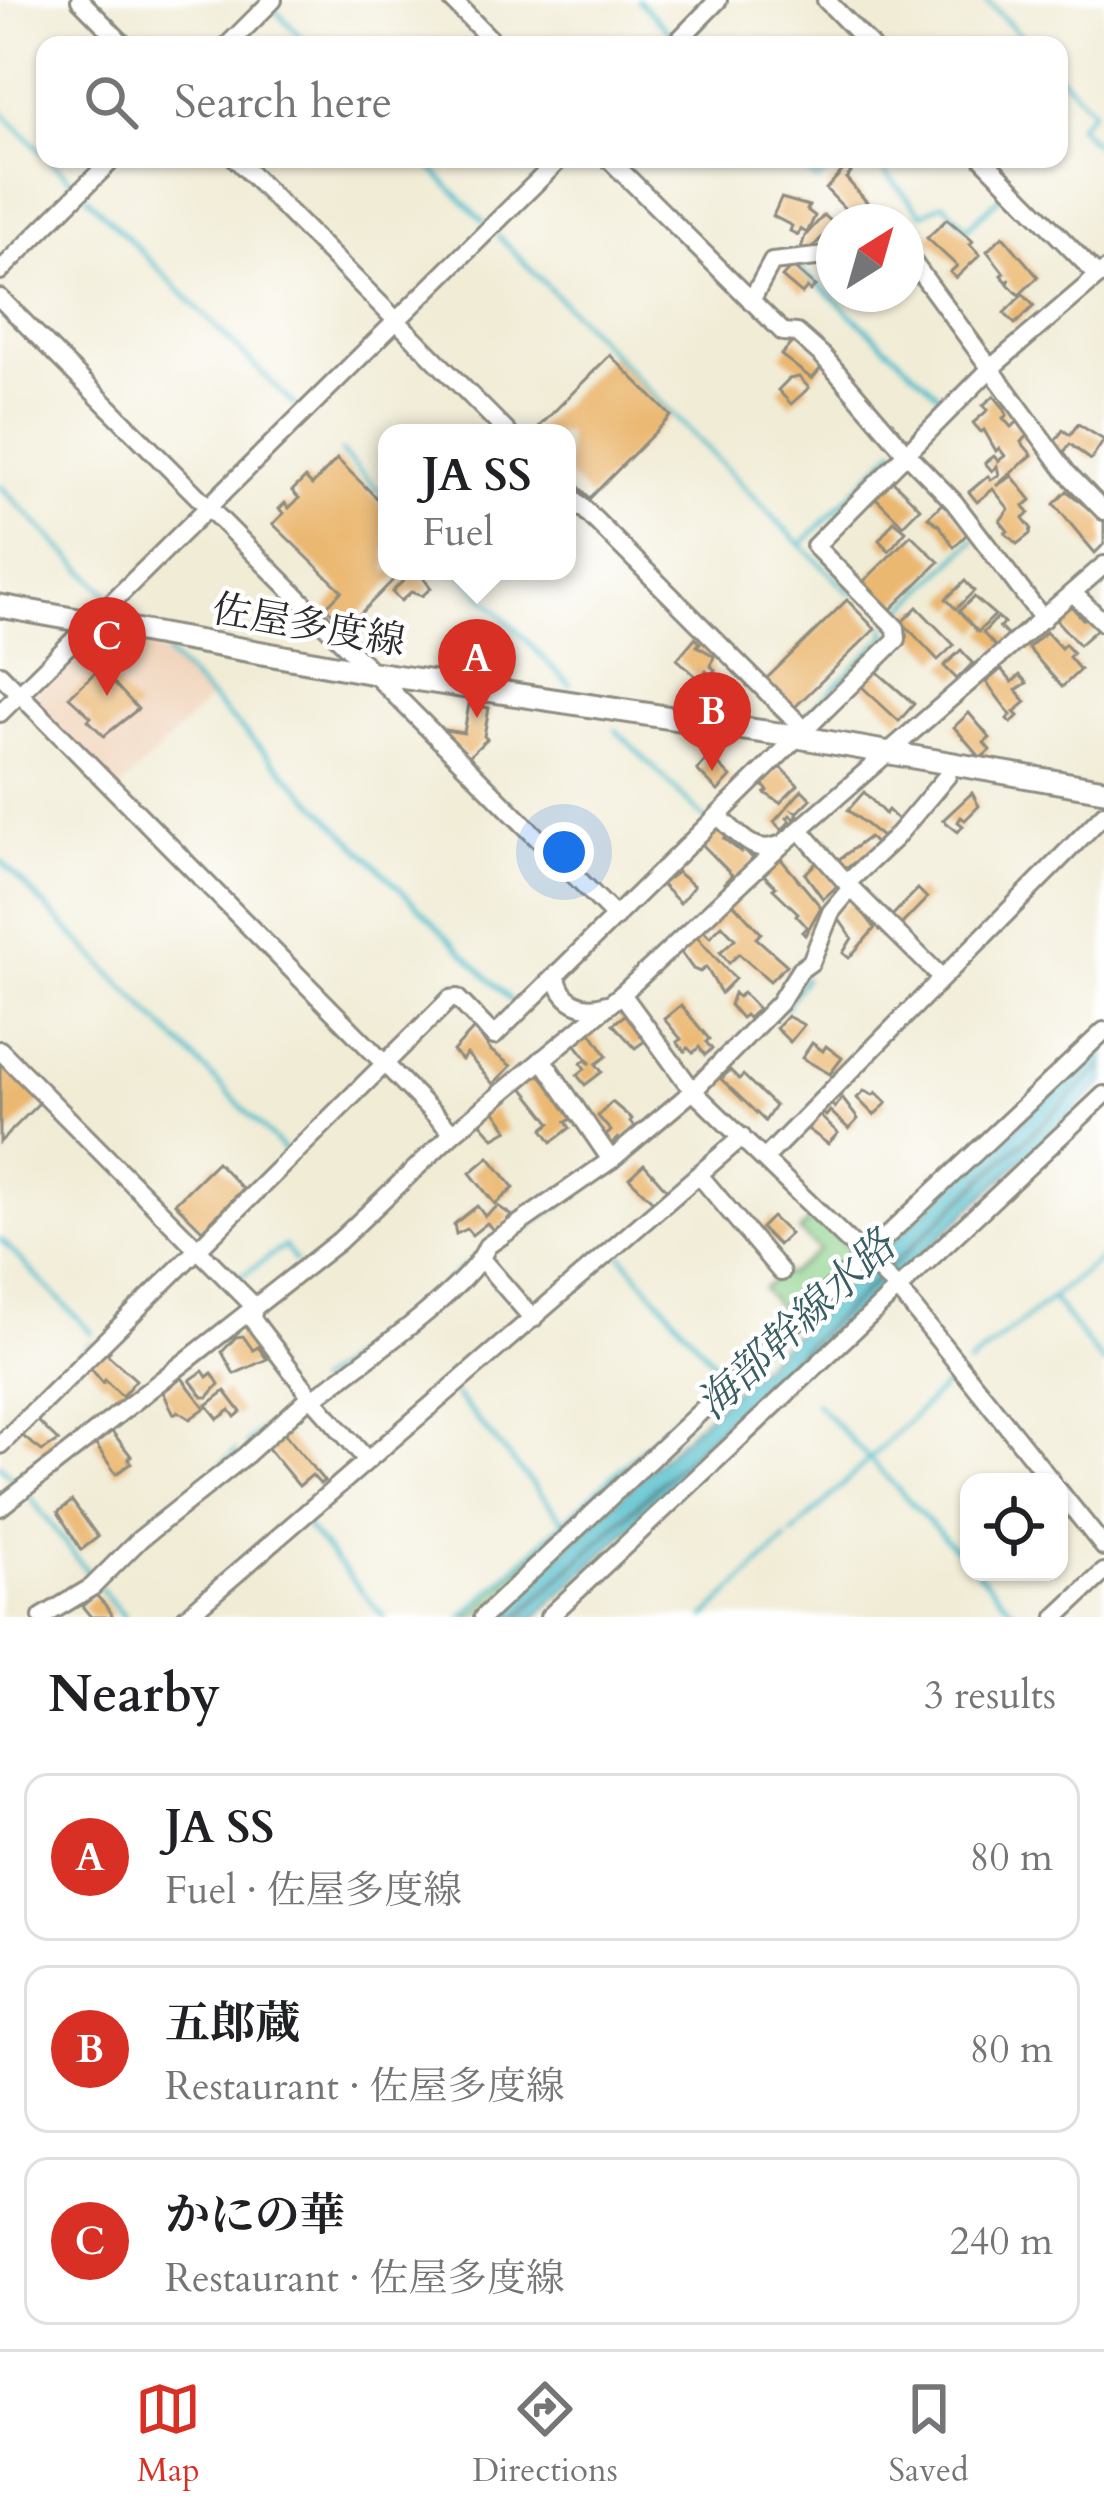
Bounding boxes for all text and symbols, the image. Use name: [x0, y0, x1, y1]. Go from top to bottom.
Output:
search box: [36, 36, 1068, 168]
icon: search: [78, 69, 144, 135]
text: Search here: [174, 72, 392, 133]
north arrow: [816, 204, 924, 312]
popup: [378, 424, 576, 580]
text: JA SS: [422, 445, 532, 506]
text: Fuel: [422, 506, 494, 559]
street label: 佐屋多度線: [208, 582, 409, 669]
pin: C: [68, 597, 146, 696]
pin: A: [438, 619, 516, 718]
pin: B: [673, 672, 751, 771]
your location: [534, 822, 594, 882]
water label: 海部幹線水路: [684, 1216, 910, 1432]
map controls: [960, 1473, 1068, 1581]
button: locate: [960, 1473, 1068, 1581]
text: Nearby: [48, 1660, 220, 1730]
text: 3 results: [924, 1669, 1056, 1722]
text: JA SS: [165, 1797, 274, 1858]
text: A: [75, 1831, 105, 1884]
text: 80 m: [970, 1831, 1053, 1884]
text: Fuel · 佐屋多度線: [165, 1864, 462, 1917]
text: 五郎蔵: [165, 1993, 300, 2054]
text: B: [76, 2023, 104, 2076]
text: 80 m: [970, 2023, 1053, 2076]
text: Restaurant · 佐屋多度線: [165, 2060, 565, 2113]
text: かにの華: [165, 2185, 345, 2246]
text: C: [75, 2215, 105, 2268]
text: 240 m: [950, 2215, 1053, 2268]
text: Restaurant · 佐屋多度線: [165, 2252, 565, 2305]
tab: Map: [135, 2376, 201, 2493]
tab: Directions: [472, 2376, 618, 2493]
tab: Saved: [889, 2376, 969, 2493]

